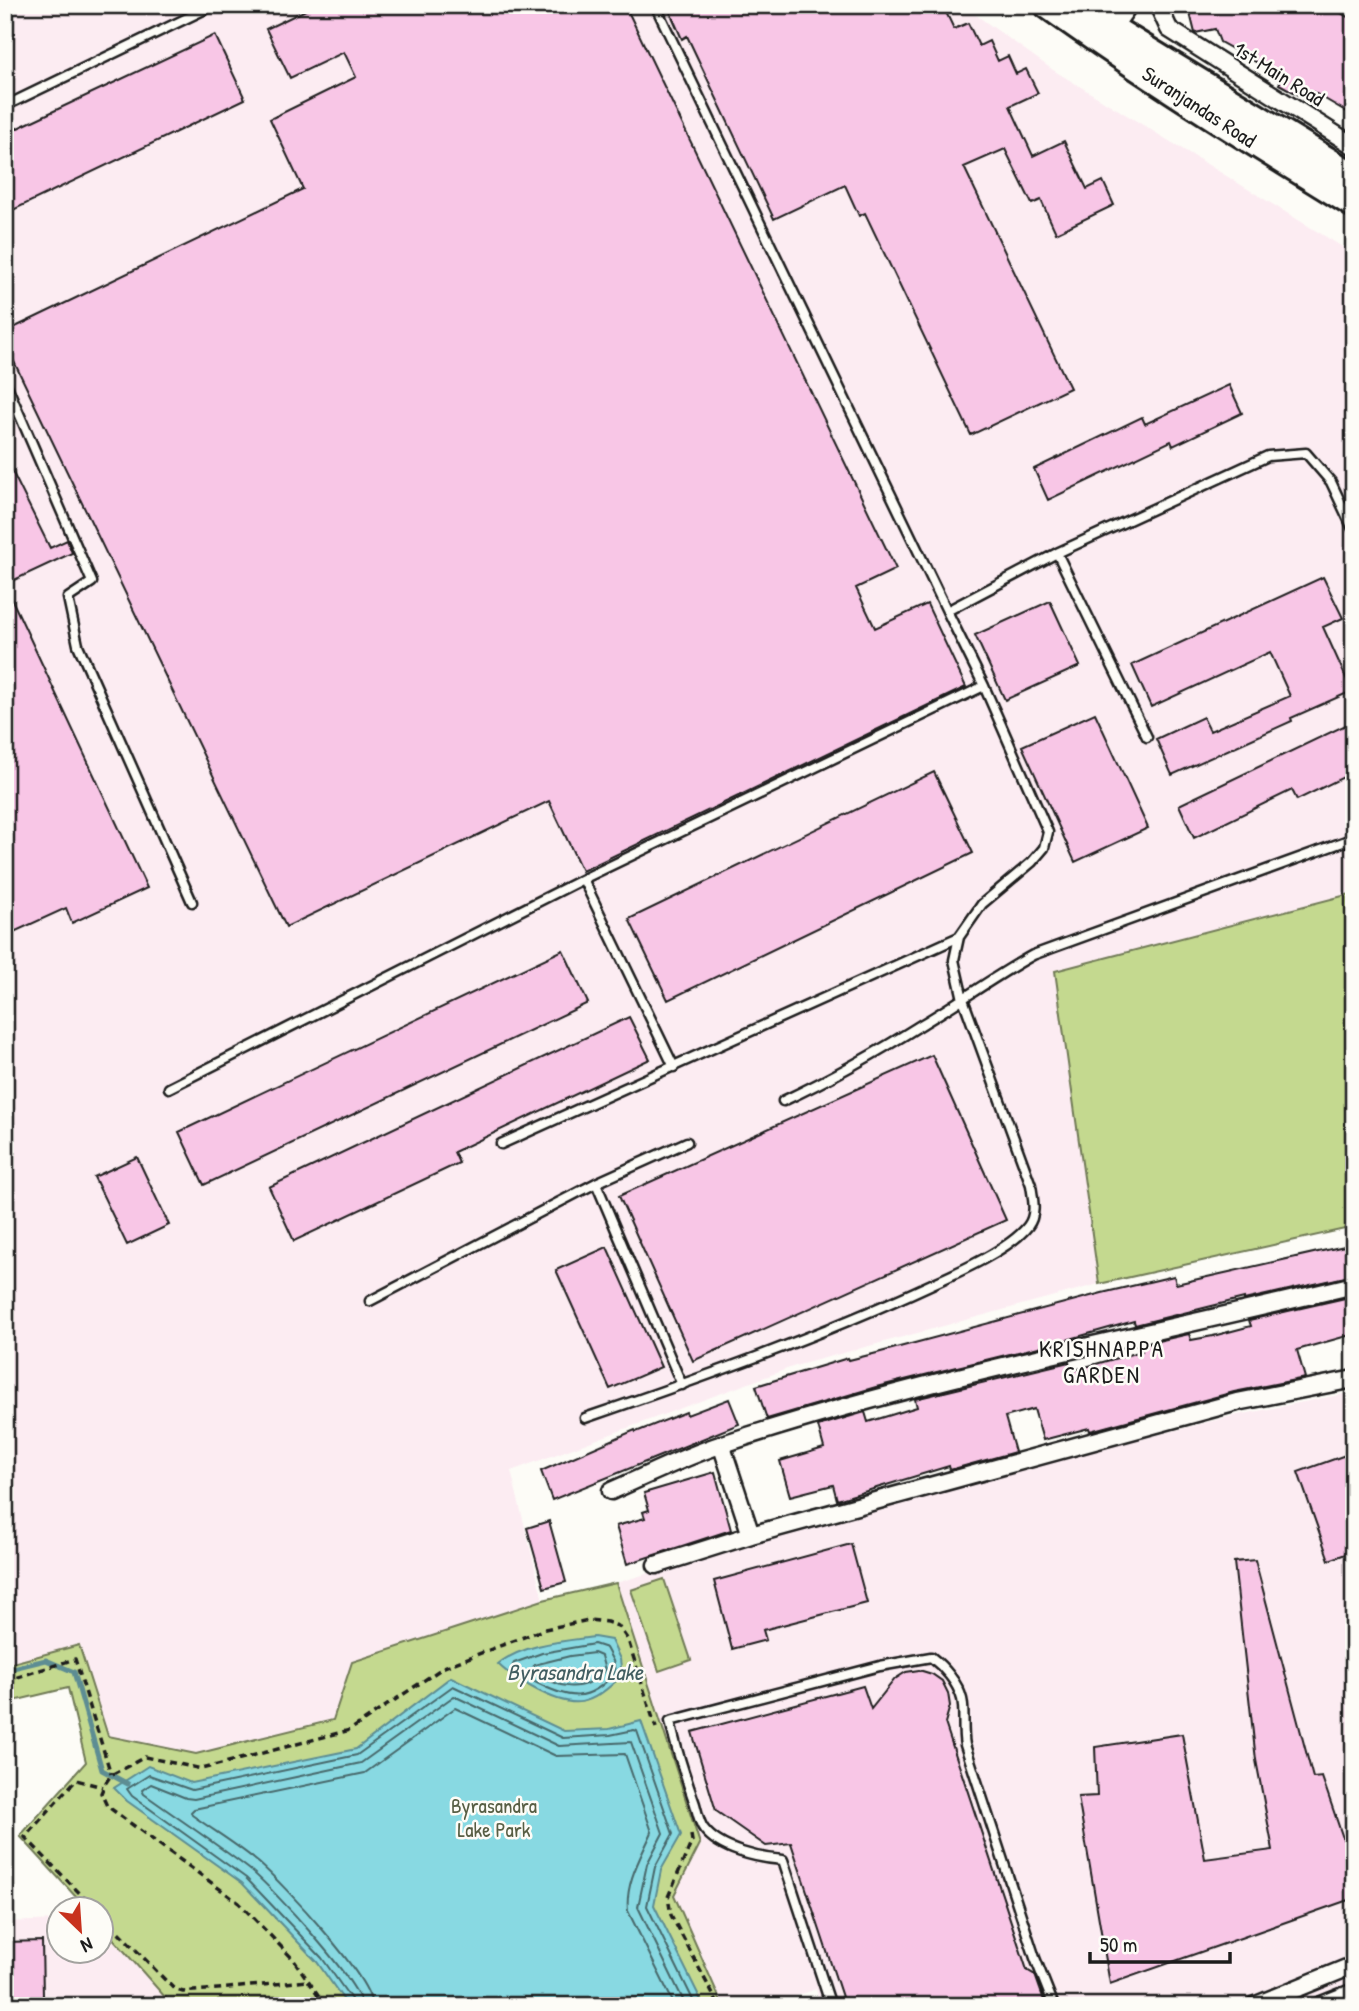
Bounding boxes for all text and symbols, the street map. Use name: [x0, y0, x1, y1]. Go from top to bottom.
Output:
street label: 1st Main Road: [1228, 34, 1330, 113]
street label: Suranjandas Road: [1137, 59, 1262, 154]
district label: KRISHNAPPA GARDEN: [1039, 1333, 1165, 1390]
water label: Byrasandra Lake: [507, 1656, 644, 1688]
park label: Byrasandra Lake Park: [451, 1791, 537, 1844]
north arrow: [46, 1896, 116, 1966]
scale bar: [1090, 1920, 1230, 1964]
text: 50 m: [1100, 1930, 1137, 1959]
text: N: [77, 1931, 97, 1959]

